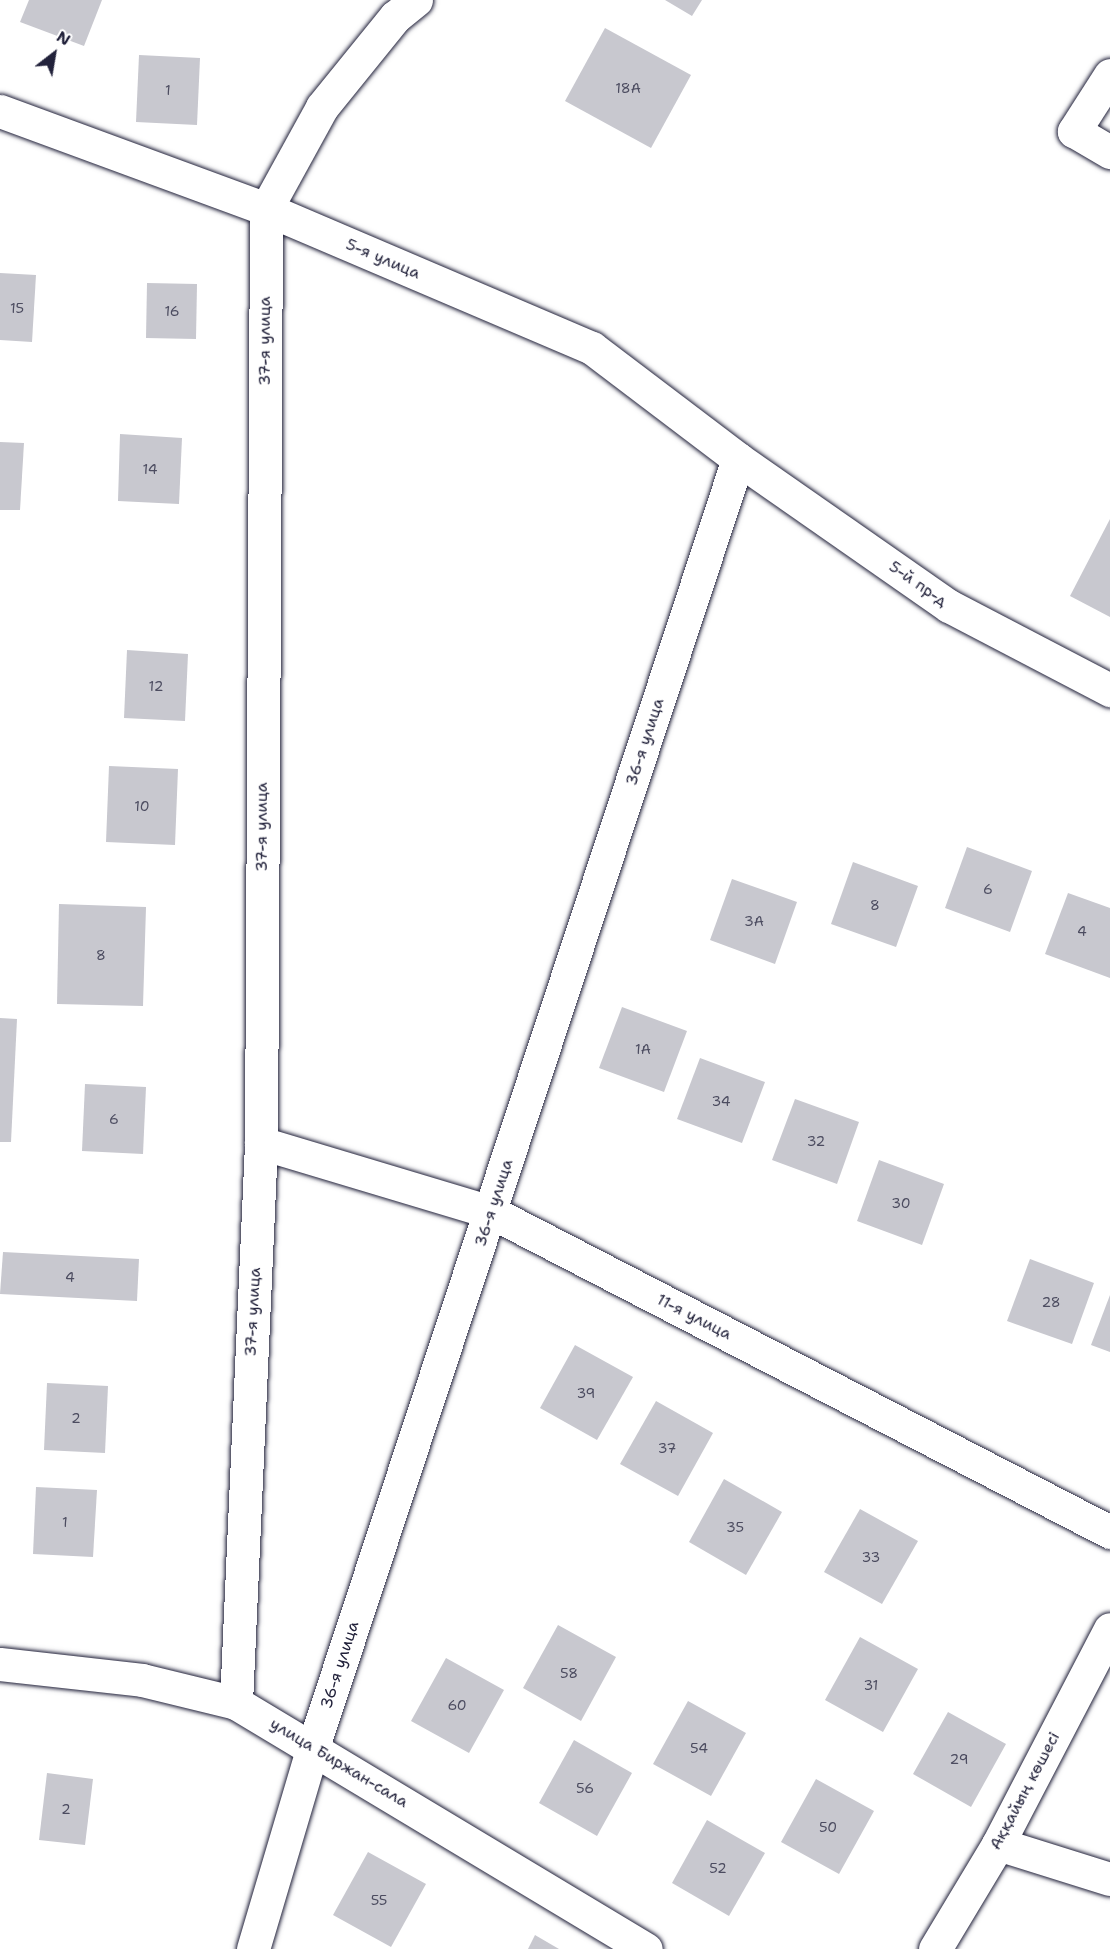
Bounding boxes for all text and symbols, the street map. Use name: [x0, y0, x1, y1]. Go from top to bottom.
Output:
north arrow: [24, 24, 84, 84]
text: N: [53, 26, 74, 50]
house number: 18А: [615, 80, 641, 96]
house number: 1: [165, 82, 171, 98]
street label: 5-я улица: [343, 235, 423, 283]
street label: 37-я улица: [255, 296, 275, 386]
house number: 15: [10, 300, 24, 316]
house number: 16: [164, 303, 180, 319]
house number: 14: [142, 461, 158, 477]
street label: 5-й пр-д: [885, 557, 951, 611]
house number: 12: [149, 678, 163, 694]
street label: 36-я улица: [622, 696, 668, 788]
street label: 37-я улица: [252, 782, 272, 872]
house number: 10: [134, 798, 150, 814]
house number: 6: [983, 881, 993, 897]
house number: 8: [870, 897, 880, 913]
house number: 3А: [744, 913, 764, 929]
house number: 4: [1077, 923, 1087, 939]
house number: 8: [96, 947, 106, 963]
house number: 1А: [635, 1041, 651, 1057]
house number: 34: [711, 1093, 731, 1109]
house number: 6: [109, 1111, 119, 1127]
house number: 32: [807, 1133, 825, 1149]
street label: 36-я улица: [471, 1157, 517, 1249]
house number: 30: [891, 1195, 911, 1211]
street label: 37-я улица: [241, 1267, 265, 1357]
house number: 4: [65, 1269, 75, 1285]
street label: 11-я улица: [653, 1290, 735, 1344]
house number: 28: [1041, 1294, 1061, 1310]
house number: 39: [577, 1385, 595, 1401]
house number: 2: [71, 1410, 81, 1426]
house number: 37: [658, 1440, 676, 1456]
house number: 1: [62, 1514, 68, 1530]
house number: 35: [726, 1519, 744, 1535]
house number: 33: [862, 1549, 880, 1565]
street label: 36-я улица: [317, 1619, 363, 1711]
house number: 58: [560, 1665, 578, 1681]
house number: 31: [864, 1677, 878, 1693]
house number: 60: [447, 1697, 467, 1713]
street label: улица Биржан-сала: [266, 1714, 412, 1812]
street label: Аққайың көшесі: [986, 1729, 1064, 1853]
house number: 54: [690, 1740, 708, 1756]
house number: 29: [950, 1751, 968, 1767]
house number: 56: [576, 1780, 594, 1796]
house number: 2: [61, 1801, 71, 1817]
house number: 50: [819, 1819, 837, 1835]
house number: 52: [709, 1860, 727, 1876]
house number: 55: [371, 1892, 387, 1908]

